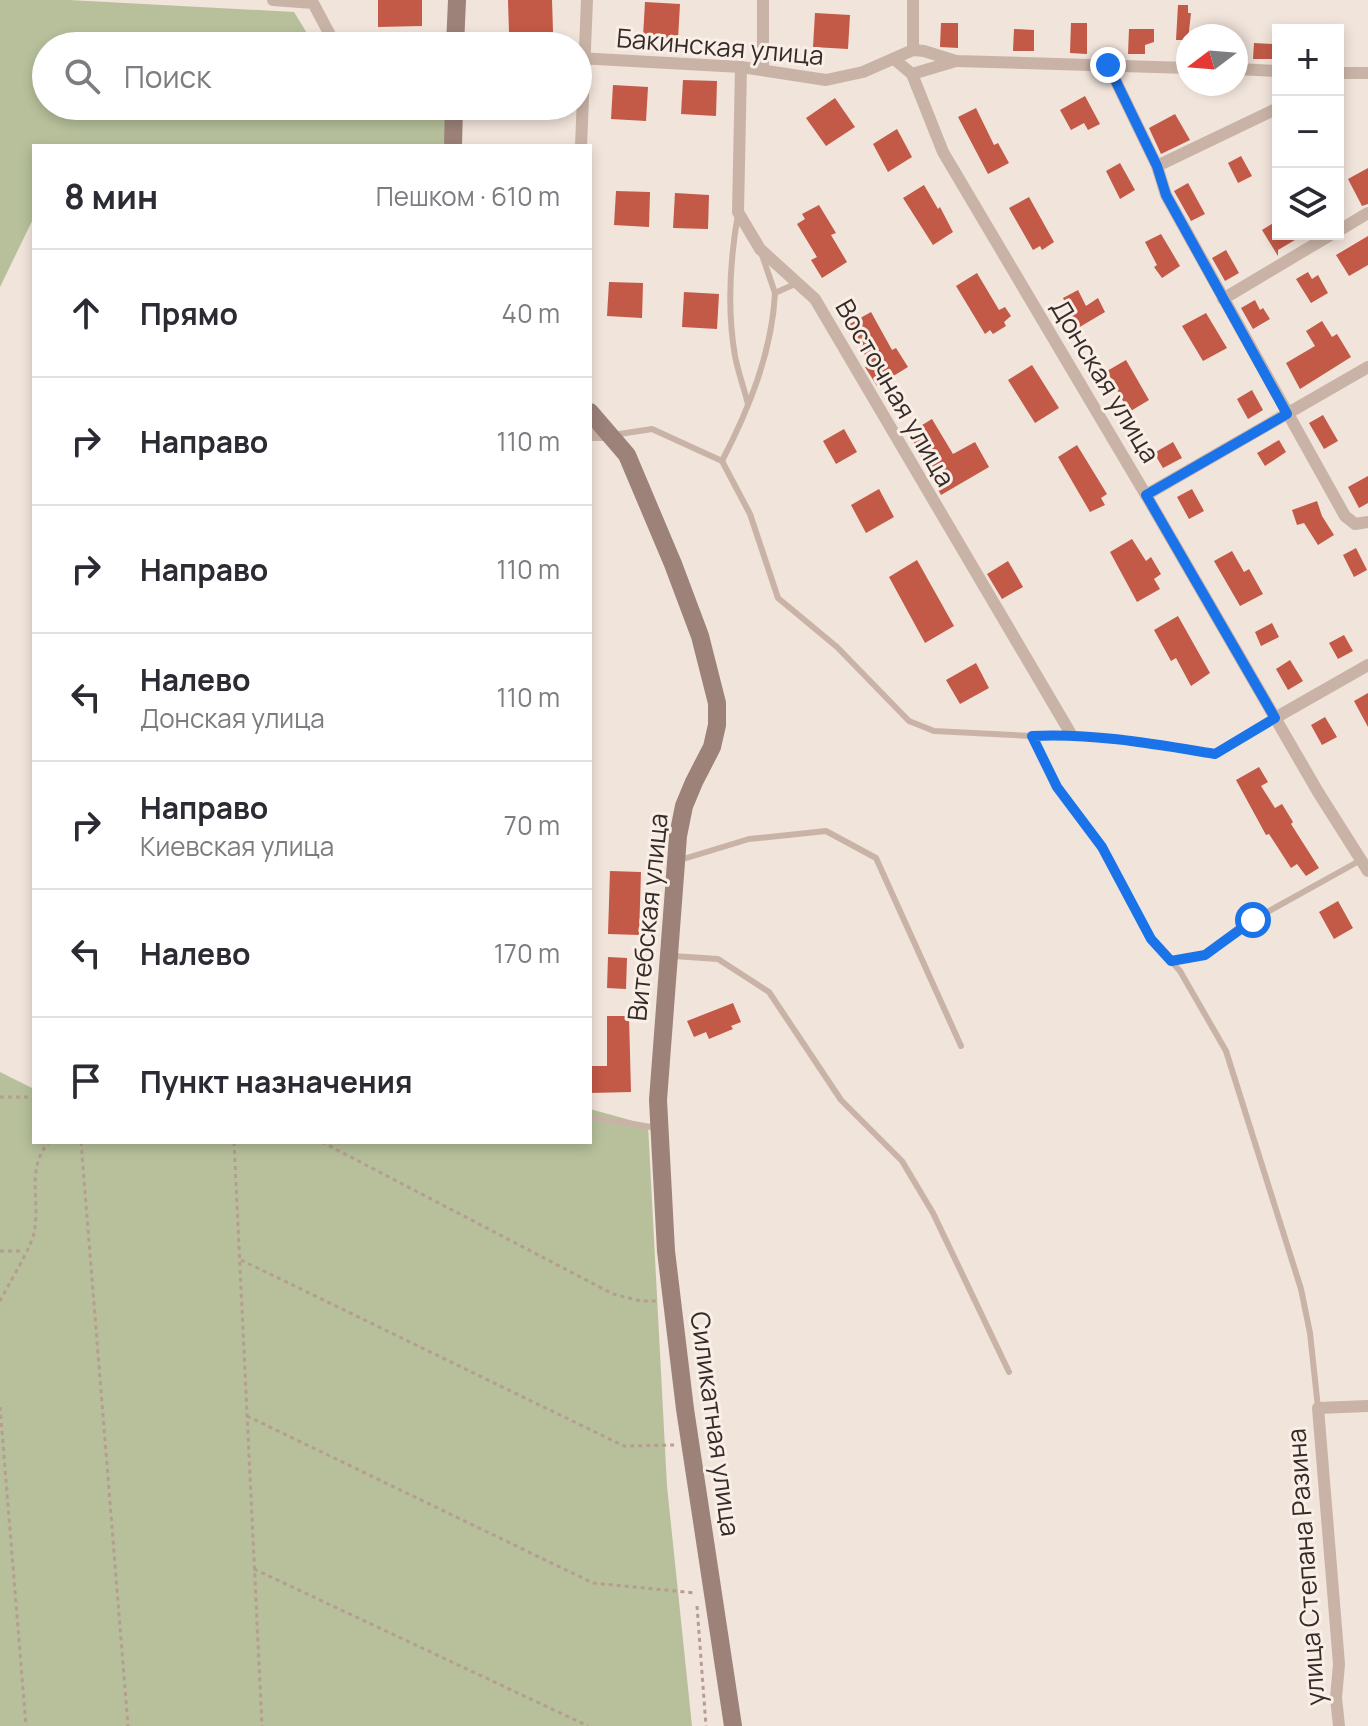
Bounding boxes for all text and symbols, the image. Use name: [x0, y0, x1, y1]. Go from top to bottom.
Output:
street label: Бакинская улица: [615, 19, 825, 73]
north arrow: [1176, 24, 1248, 96]
map controls: [1272, 24, 1344, 240]
button: +: [1272, 24, 1344, 96]
search box: [32, 32, 592, 120]
route end: [1090, 47, 1126, 83]
icon: search: [60, 54, 104, 98]
text: Поиск: [124, 56, 211, 97]
button: −: [1272, 96, 1344, 168]
button: layers: [1272, 168, 1344, 240]
text: 8 мин: [64, 173, 158, 219]
text: Пешком · 610 m: [376, 178, 560, 214]
icon: ahead: [64, 291, 108, 335]
street label: Восточная улица: [828, 292, 964, 493]
street label: Донская улица: [1043, 292, 1169, 469]
text: Прямо: [140, 293, 238, 334]
text: 40 m: [502, 295, 560, 331]
icon: right: [64, 419, 108, 463]
text: Направо: [140, 421, 268, 462]
text: 110 m: [497, 423, 560, 459]
icon: right: [64, 547, 108, 591]
text: Направо: [140, 549, 268, 590]
text: 110 m: [497, 551, 560, 587]
text: Налево: [140, 659, 250, 700]
icon: left: [64, 675, 108, 719]
text: 110 m: [497, 679, 560, 715]
text: Донская улица: [140, 700, 325, 736]
text: Направо: [140, 787, 268, 828]
icon: right: [64, 803, 108, 847]
text: 70 m: [504, 807, 560, 843]
street label: Витебская улица: [618, 811, 676, 1023]
text: Киевская улица: [140, 828, 334, 864]
route start: [1235, 902, 1271, 938]
icon: left: [64, 931, 108, 975]
text: Налево: [140, 933, 250, 974]
text: 170 m: [494, 935, 560, 971]
icon: arrive: [64, 1059, 108, 1103]
text: Пункт назначения: [140, 1061, 413, 1102]
street label: Силикатная улица: [682, 1309, 750, 1539]
street label: улица Степана Разина: [1277, 1427, 1333, 1707]

